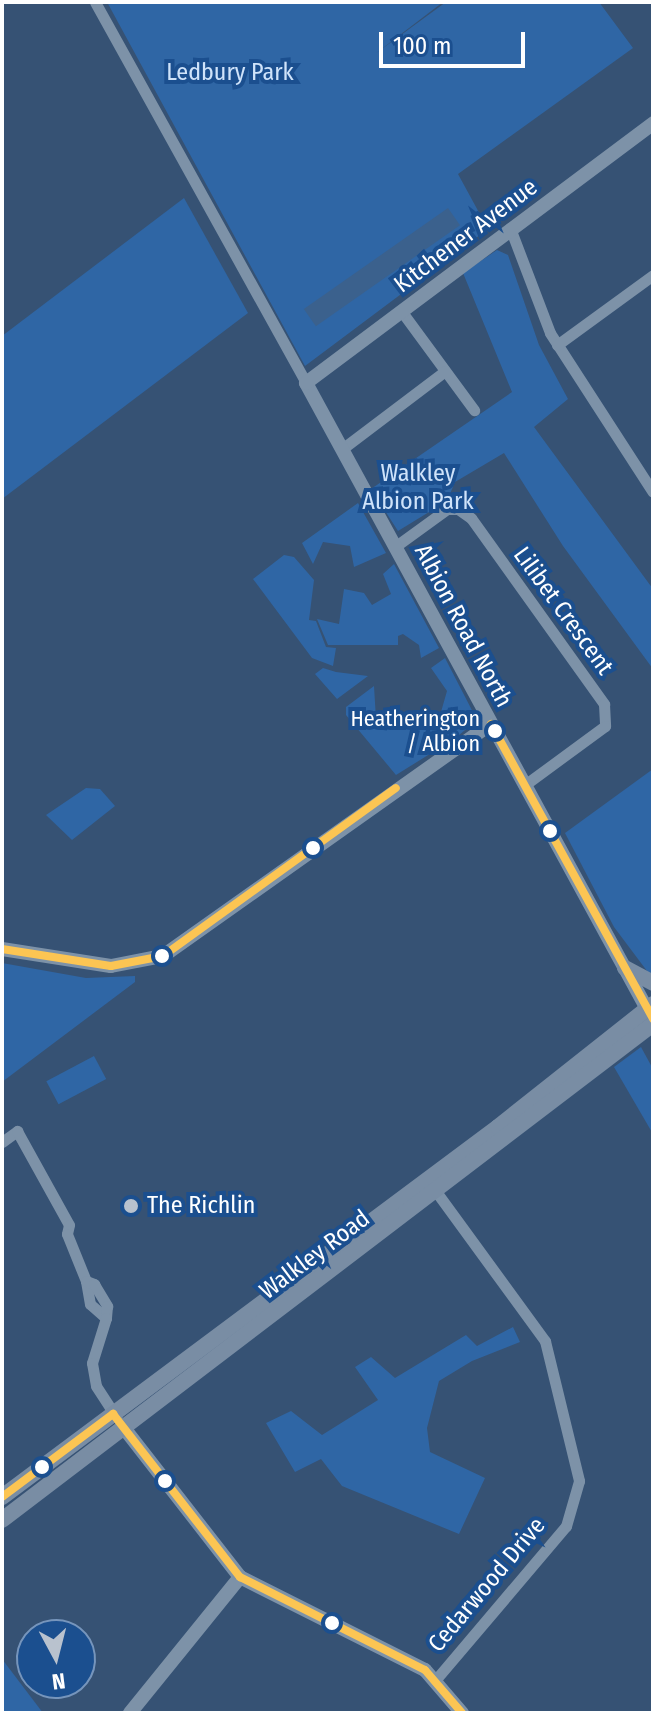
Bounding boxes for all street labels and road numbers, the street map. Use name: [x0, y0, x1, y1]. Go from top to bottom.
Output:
street label: Kitchener Avenue: [389, 173, 543, 299]
street label: Albion Road North: [408, 540, 518, 712]
street label: Lilibet Crescent: [507, 541, 619, 681]
street label: Walkley Road: [254, 1204, 376, 1306]
street label: Cedarwood Drive: [422, 1512, 552, 1658]

